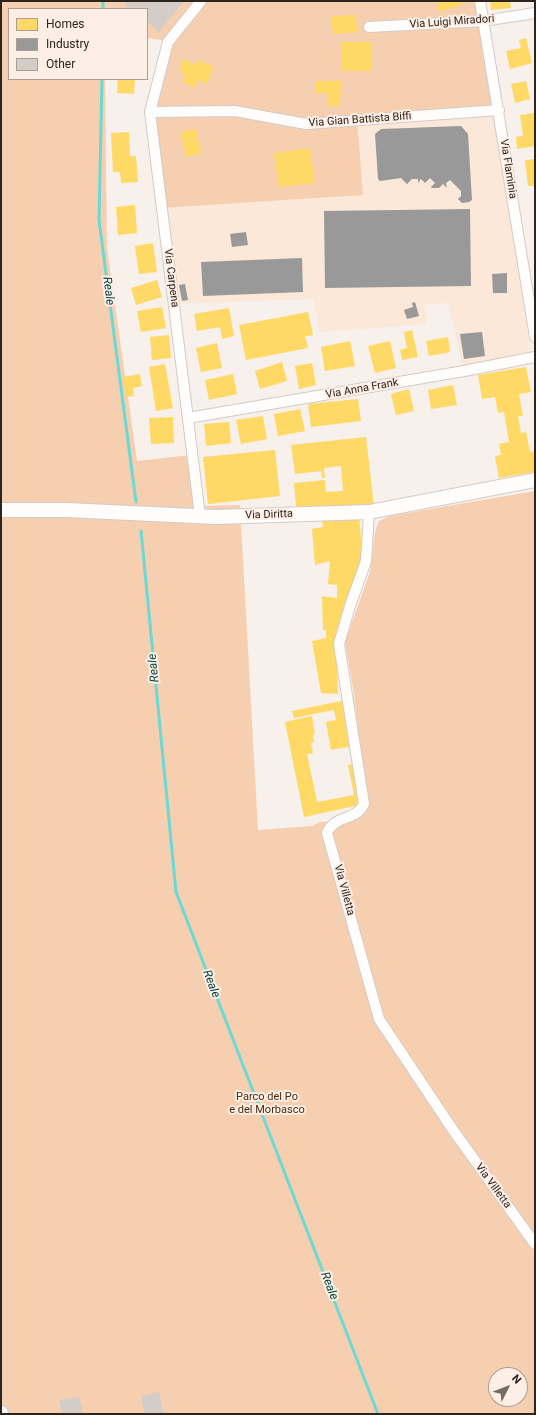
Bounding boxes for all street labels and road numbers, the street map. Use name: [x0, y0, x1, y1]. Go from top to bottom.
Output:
street label: Via Luigi Miradori: [409, 12, 495, 32]
street label: Via Gian Battista Biffi: [308, 110, 412, 130]
street label: Via Flaminia: [497, 138, 519, 200]
street label: Via Carpena: [161, 248, 181, 308]
street label: Via Anna Frank: [325, 376, 399, 402]
street label: Via Diritta: [245, 508, 293, 522]
street label: Via Villetta: [331, 863, 357, 917]
street label: Via Villetta: [472, 1161, 514, 1211]

